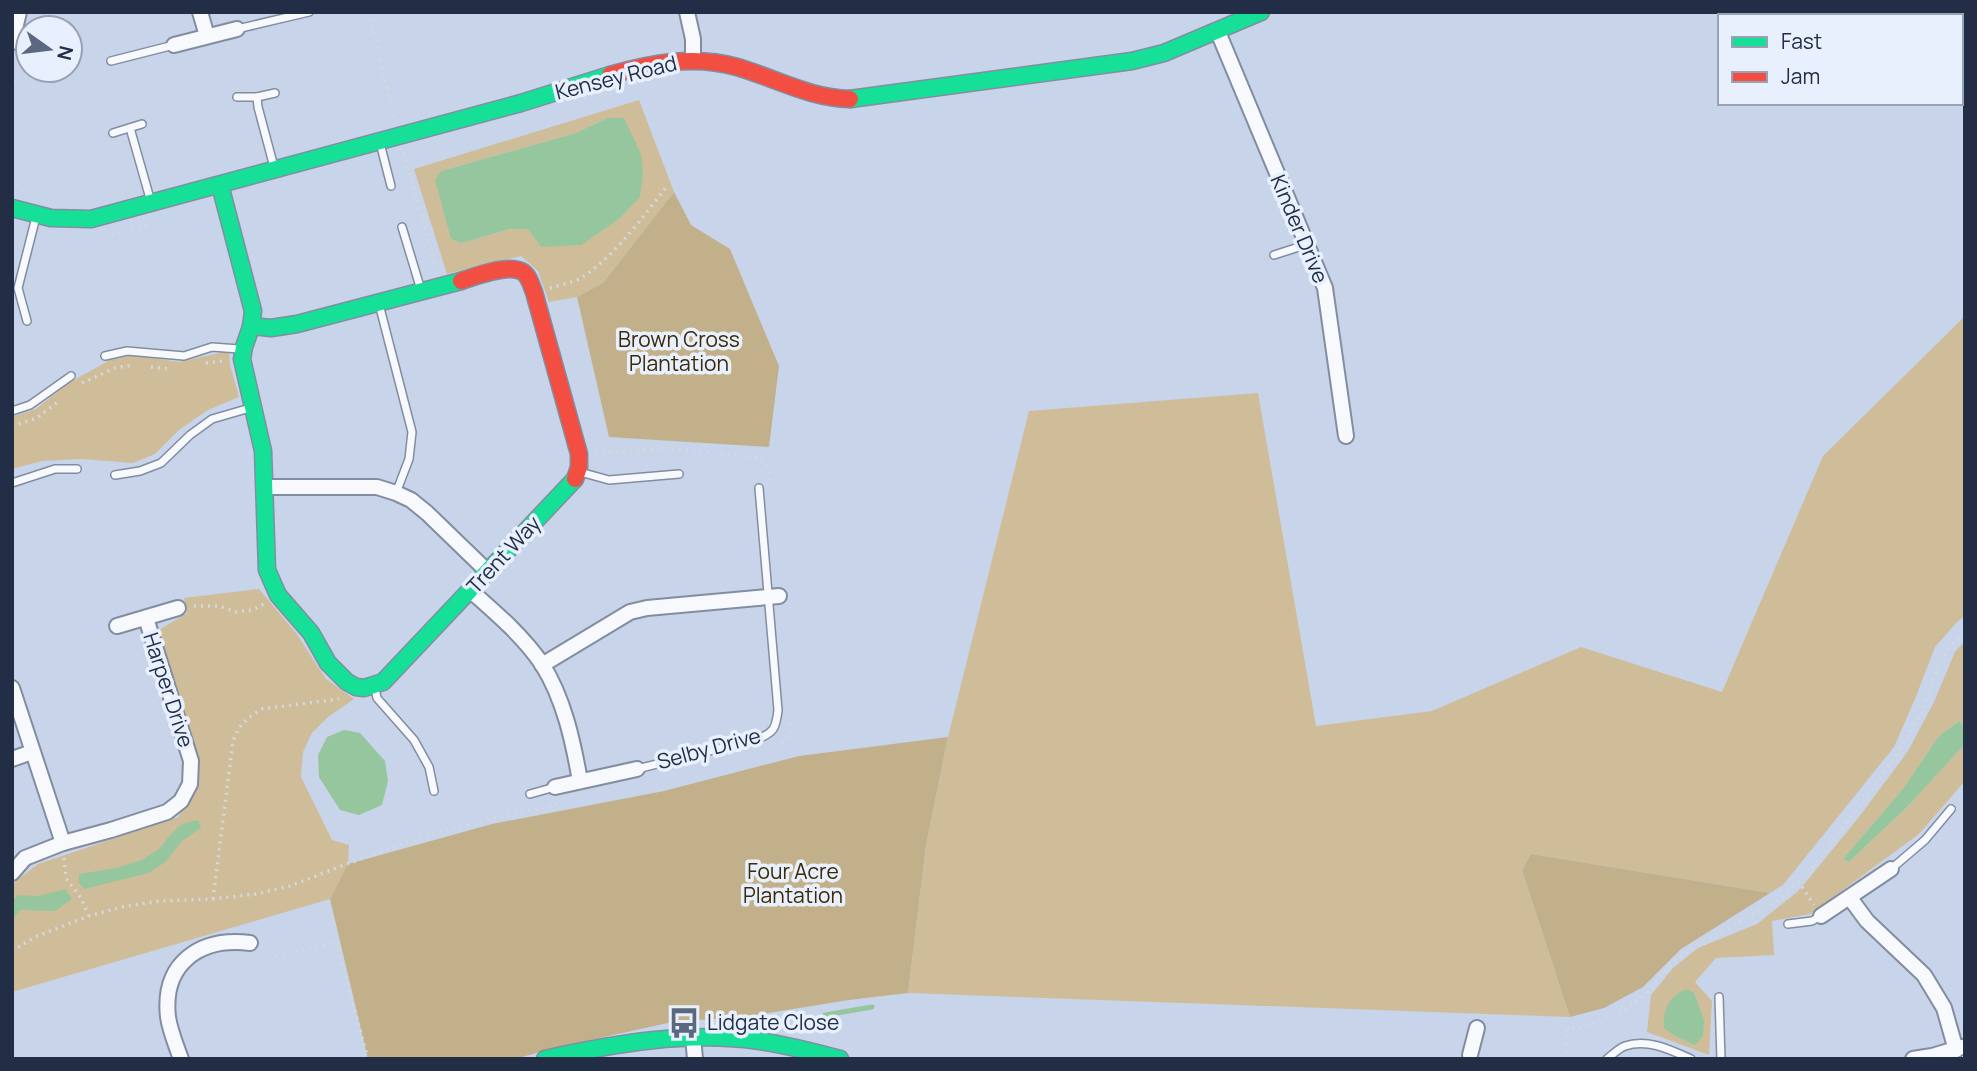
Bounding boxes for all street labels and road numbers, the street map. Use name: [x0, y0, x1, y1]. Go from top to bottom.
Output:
street label: Kensey Road: [552, 48, 679, 106]
street label: Kinder Drive: [1264, 170, 1335, 287]
street label: Trent Way: [460, 509, 546, 599]
street label: Harper Drive: [137, 629, 201, 751]
street label: Selby Drive: [654, 721, 764, 775]

